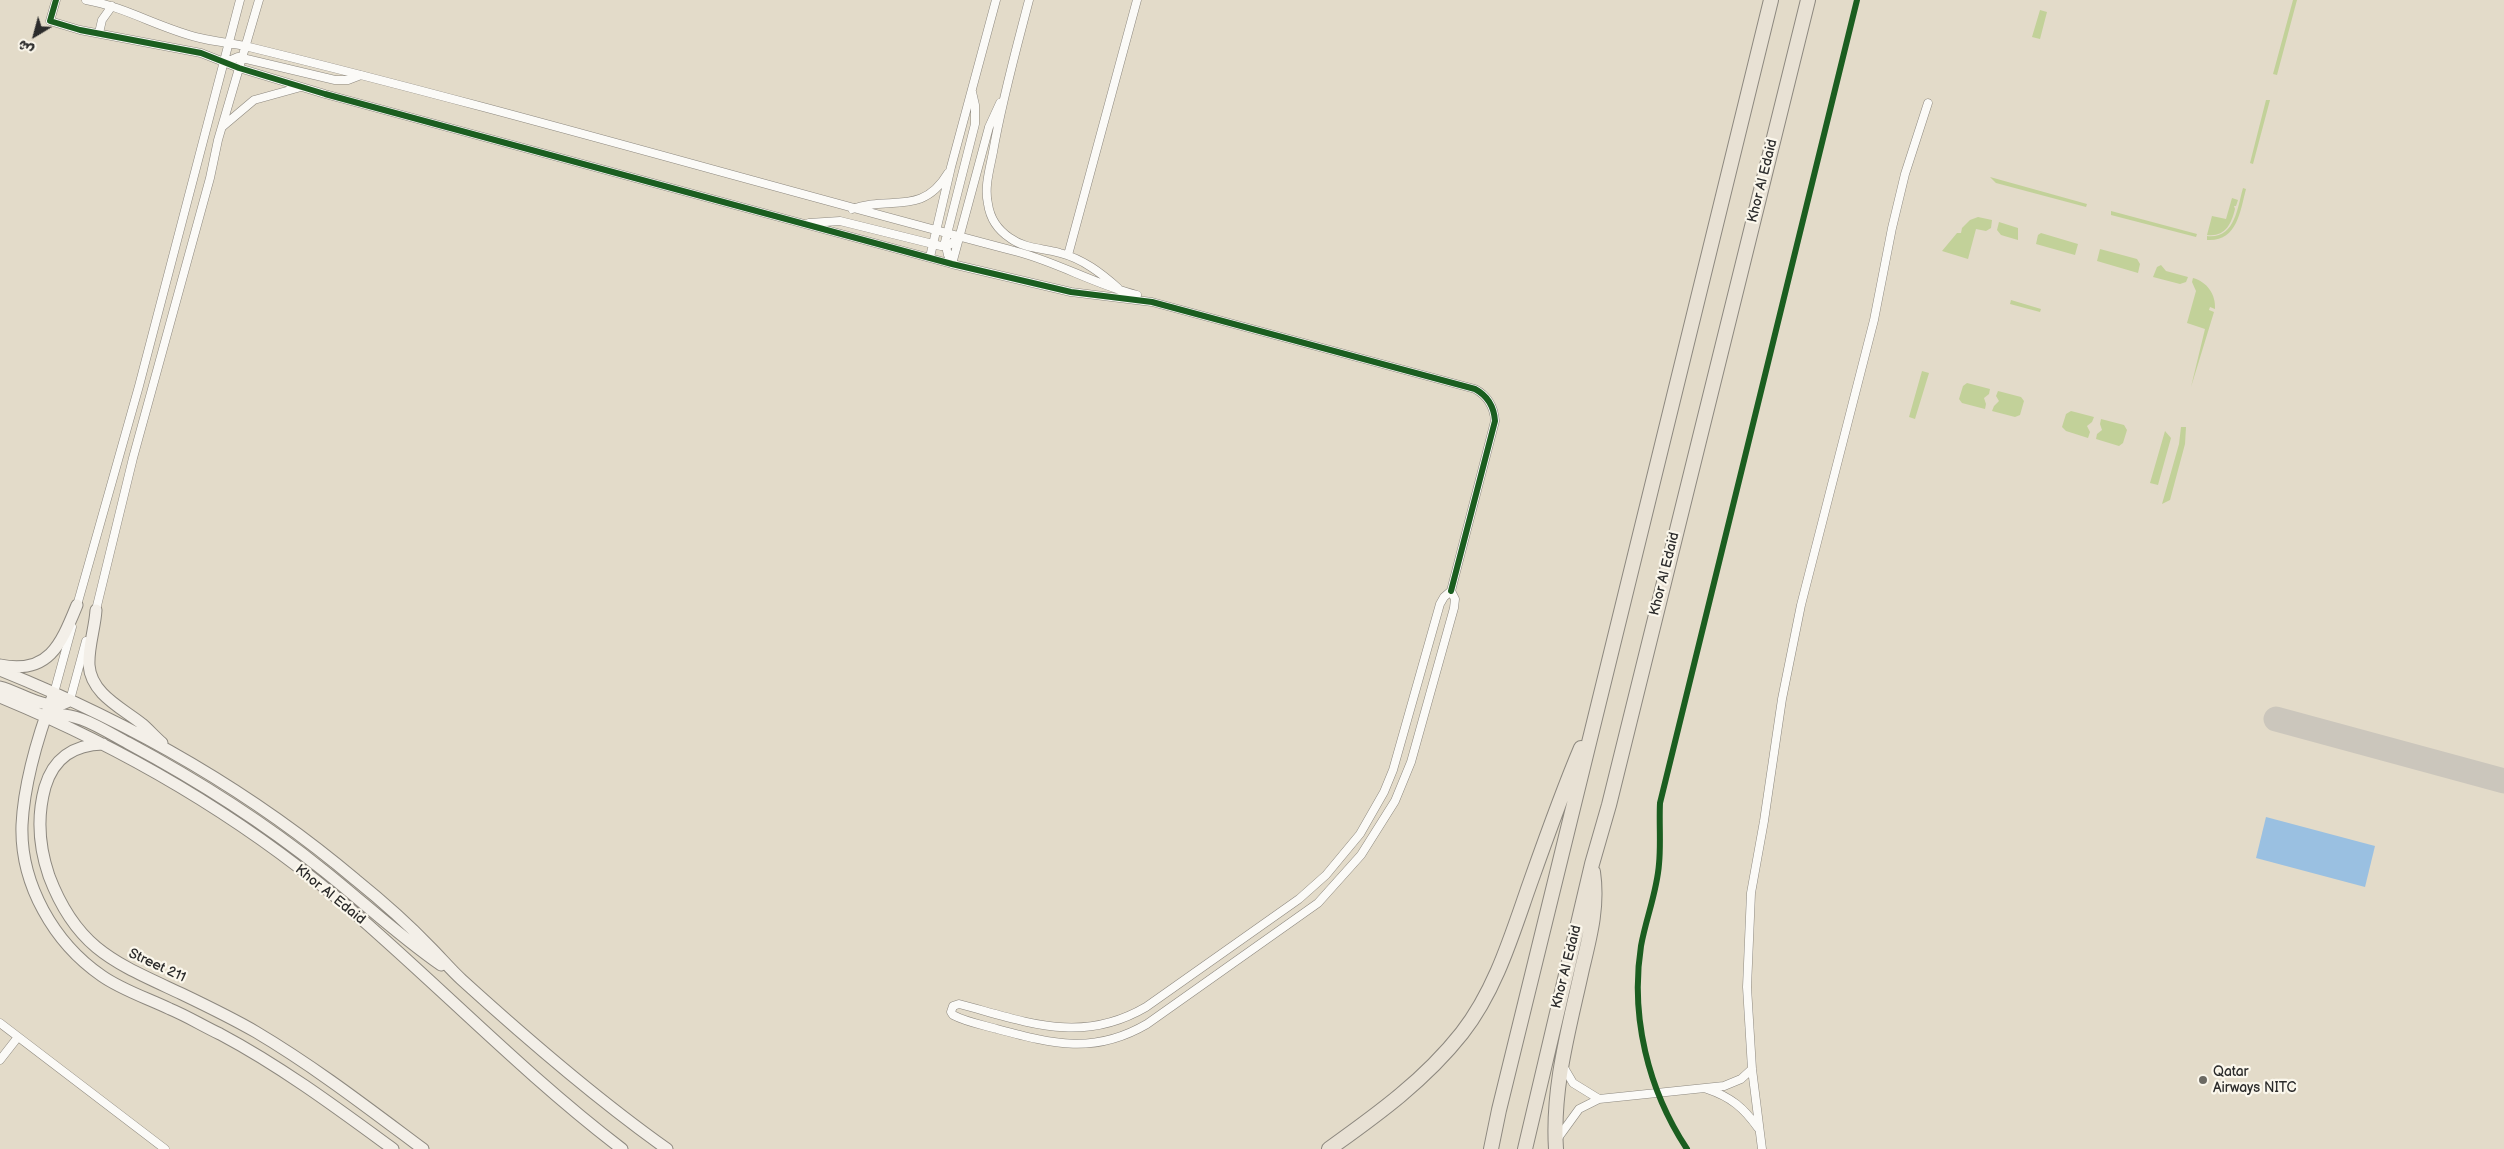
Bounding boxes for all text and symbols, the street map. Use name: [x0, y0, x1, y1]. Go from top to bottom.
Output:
north arrow: [10, 10, 60, 60]
text: ش: [14, 36, 37, 59]
street label: Khor Al Edaid: [1745, 137, 1781, 225]
street label: Khor Al Edaid: [1647, 530, 1683, 618]
street label: Khor Al Edaid: [291, 862, 369, 928]
street label: Khor Al Edaid: [1549, 923, 1585, 1011]
street label: Street 211: [126, 945, 188, 987]
place label: Qatar Airways NITC: [2213, 1064, 2296, 1096]
marker: Qatar Airways NITC: [2197, 1074, 2209, 1086]

